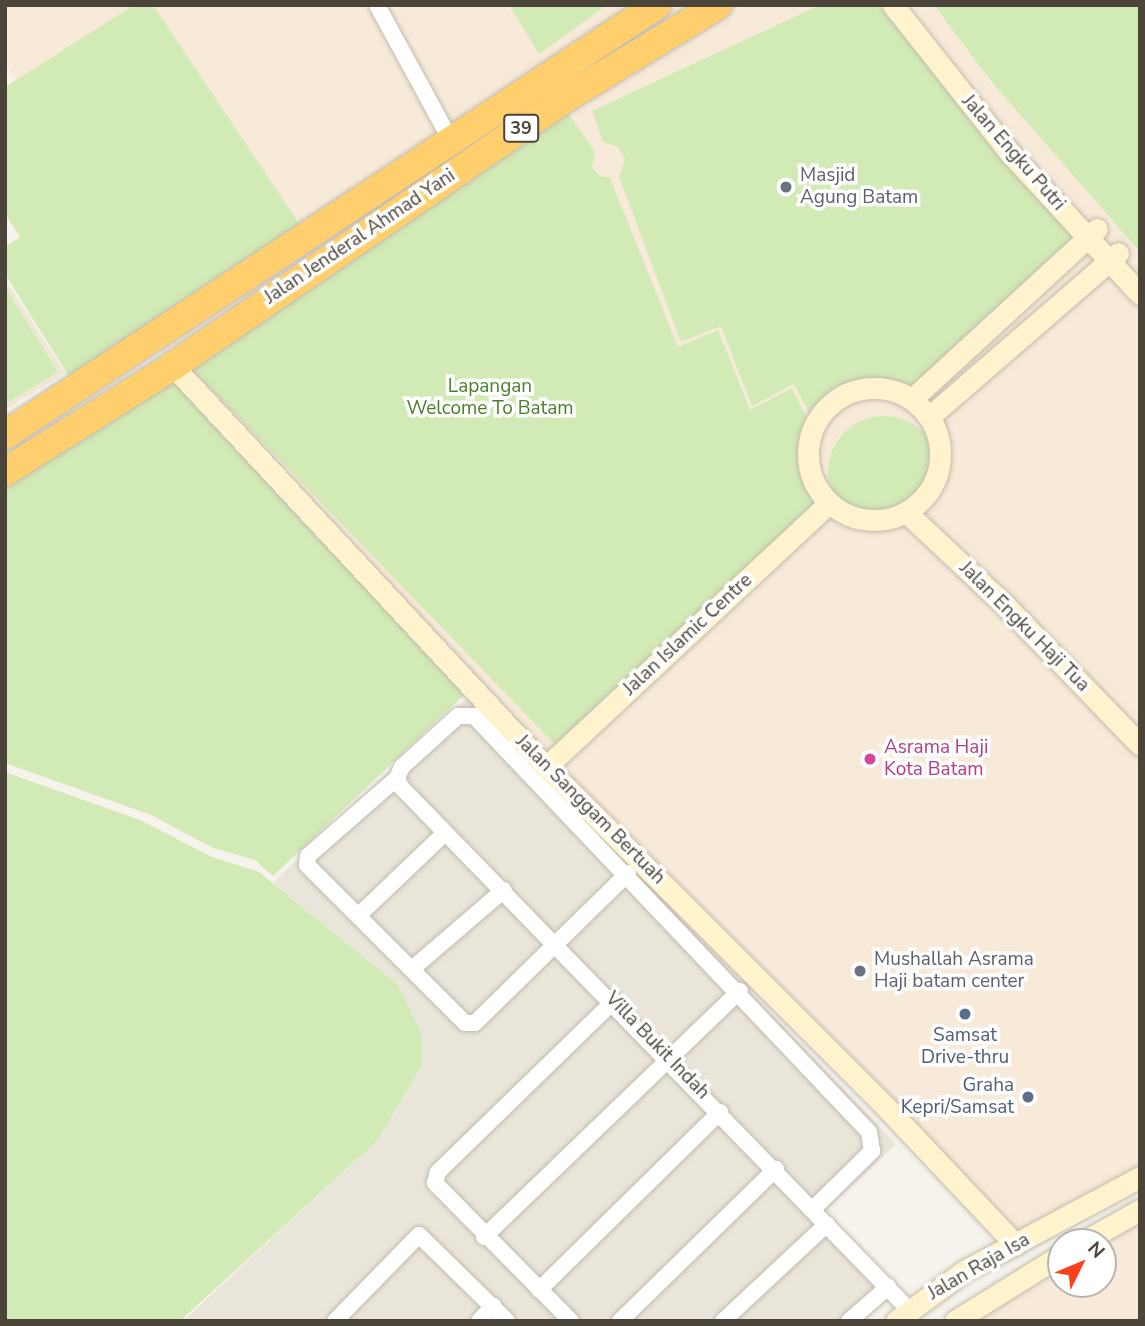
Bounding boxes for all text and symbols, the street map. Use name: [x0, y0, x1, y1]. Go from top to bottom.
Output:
street label: Jalan Engku Putri: [956, 90, 1070, 216]
road number: 39: [502, 113, 540, 142]
street label: Jalan Jenderal Ahmad Yani: [260, 165, 460, 309]
place label: Masjid Agung Batam: [800, 165, 918, 209]
marker: Masjid Agung Batam: [778, 179, 794, 195]
park label: Lapangan Welcome To Batam: [406, 376, 574, 420]
street label: Jalan Engku Haji Tua: [954, 557, 1094, 697]
street label: Jalan Islamic Centre: [619, 569, 757, 701]
street label: Jalan Sanggam Bertuah: [511, 731, 669, 889]
place label: Asrama Haji Kota Batam: [884, 737, 988, 781]
marker: Asrama Haji Kota Batam: [862, 751, 878, 767]
place label: Mushallah Asrama Haji batam center: [874, 949, 1034, 993]
marker: Mushallah Asrama Haji batam center: [852, 963, 868, 979]
street label: Villa Bukit Indah: [600, 988, 714, 1104]
marker: Samsat Drive-thru: [957, 1006, 973, 1022]
place label: Samsat Drive-thru: [921, 1025, 1009, 1069]
place label: Graha Kepri/Samsat: [901, 1075, 1014, 1119]
marker: Graha Kepri/Samsat: [1020, 1089, 1036, 1105]
north arrow: [1047, 1228, 1117, 1298]
street label: Jalan Raja Isa: [924, 1229, 1034, 1305]
text: N: [1082, 1236, 1110, 1264]

